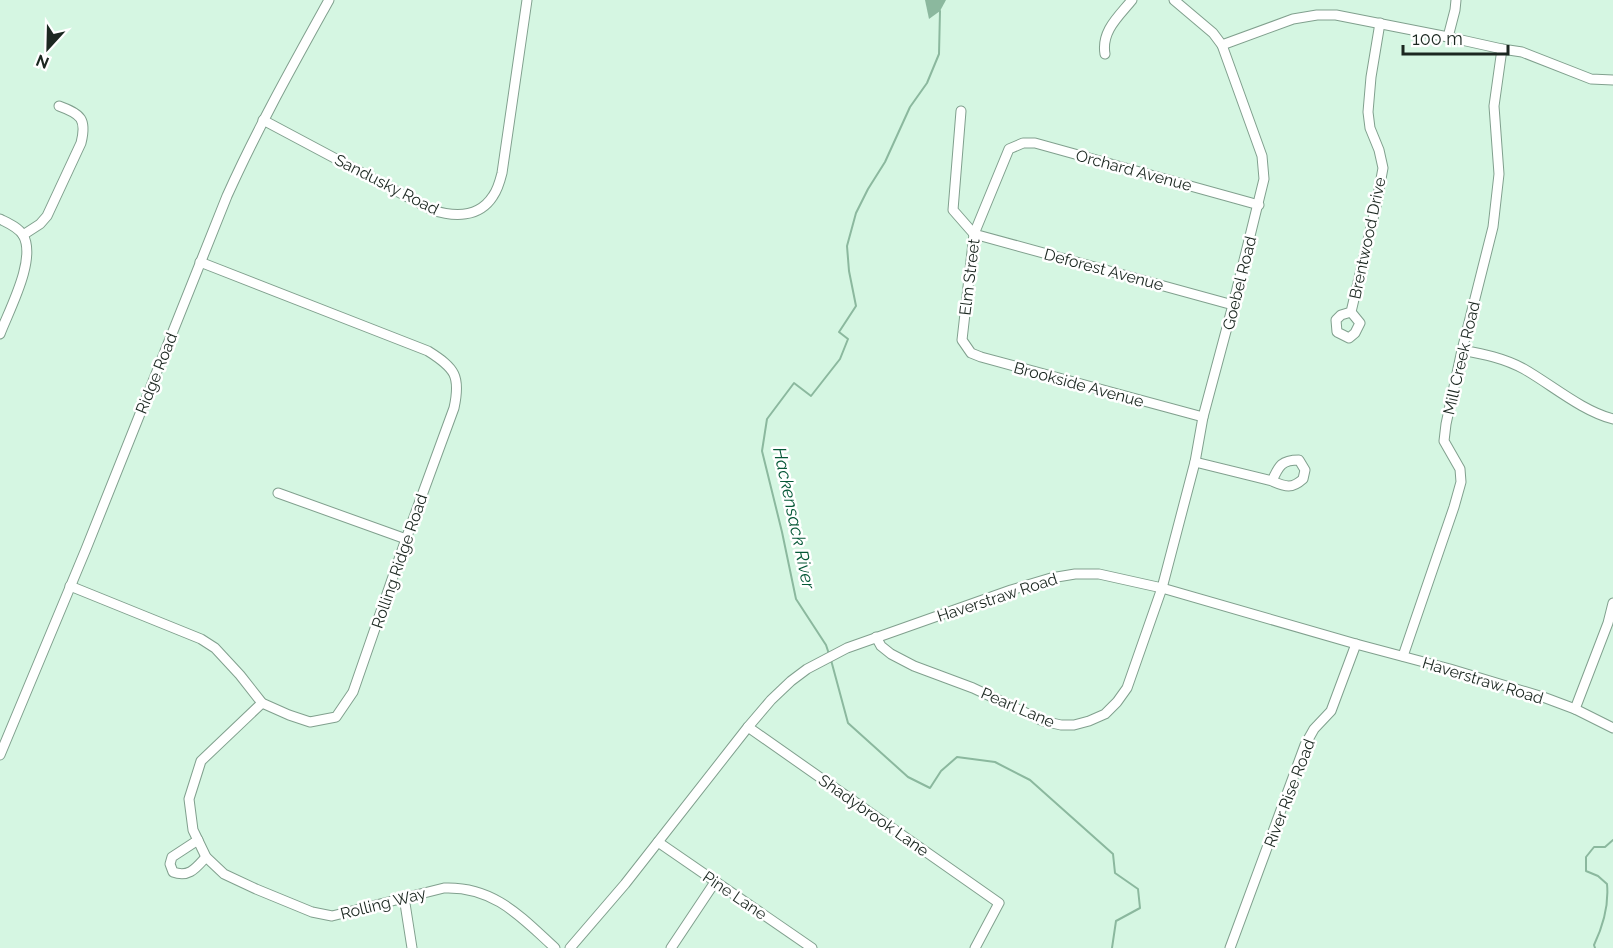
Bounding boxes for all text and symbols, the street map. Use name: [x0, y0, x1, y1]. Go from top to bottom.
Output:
north arrow: [18, 18, 78, 78]
scale bar: [1403, 18, 1508, 56]
text: 100 m: [1412, 28, 1463, 49]
text: N: [33, 50, 52, 73]
street label: Orchard Avenue: [1074, 146, 1194, 195]
street label: Sandusky Road: [332, 150, 442, 219]
street label: Brentwood Drive: [1345, 175, 1390, 301]
street label: Goebel Road: [1219, 234, 1260, 332]
street label: Elm Street: [955, 237, 984, 317]
street label: Deforest Avenue: [1042, 244, 1166, 295]
street label: Mill Creek Road: [1439, 299, 1484, 417]
street label: Ridge Road: [132, 330, 181, 416]
street label: Brookside Avenue: [1012, 358, 1146, 411]
water label: Hackensack River: [769, 445, 820, 591]
street label: Rolling Ridge Road: [368, 491, 431, 631]
street label: Haverstraw Road: [934, 569, 1060, 626]
street label: Haverstraw Road: [1420, 653, 1546, 708]
street label: Pearl Lane: [978, 683, 1058, 731]
street label: River Rise Road: [1260, 736, 1319, 850]
street label: Shadybrook Lane: [815, 770, 932, 860]
street label: Pine Lane: [699, 867, 770, 924]
street label: Rolling Way: [338, 884, 428, 923]

